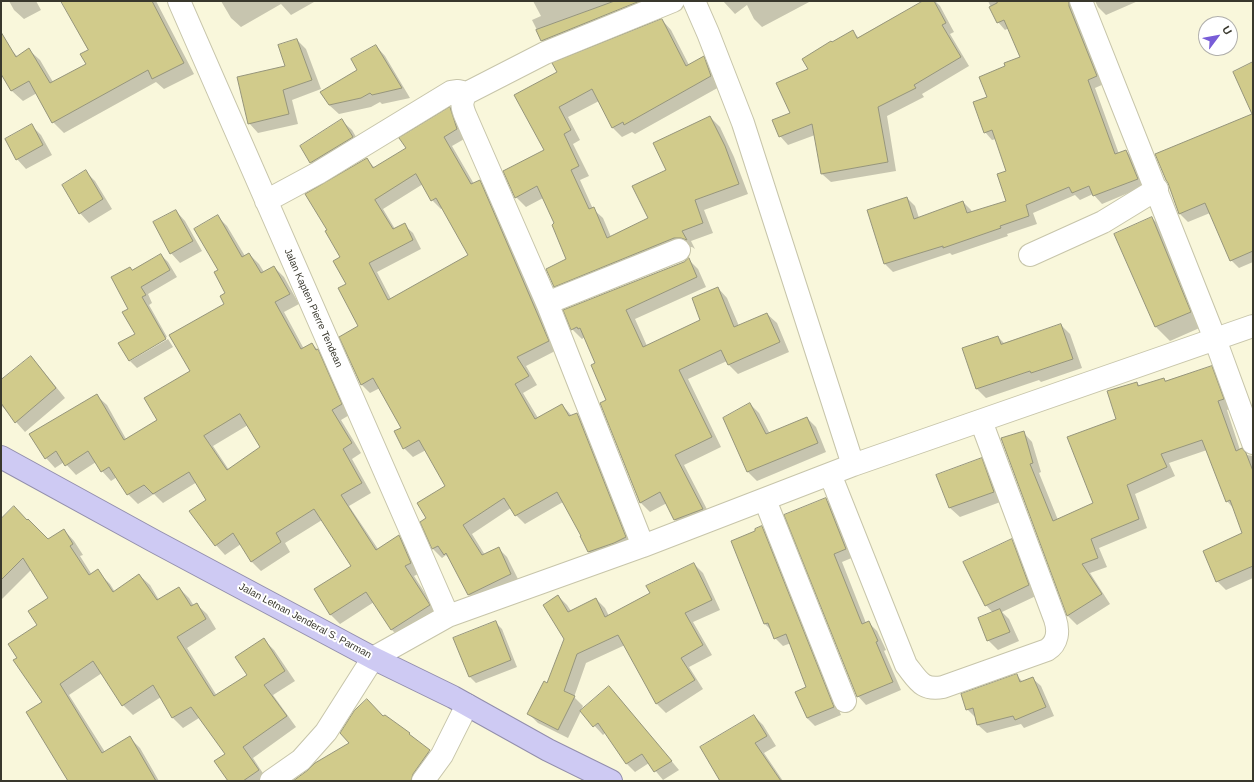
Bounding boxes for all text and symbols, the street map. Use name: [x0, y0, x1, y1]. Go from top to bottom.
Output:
north arrow: [1198, 16, 1238, 56]
text: U: [1220, 24, 1235, 37]
street label: Jalan Kapten Pierre Tendean: [281, 247, 345, 369]
street label: Jalan Letnan Jenderal S. Parman: [237, 581, 373, 661]

